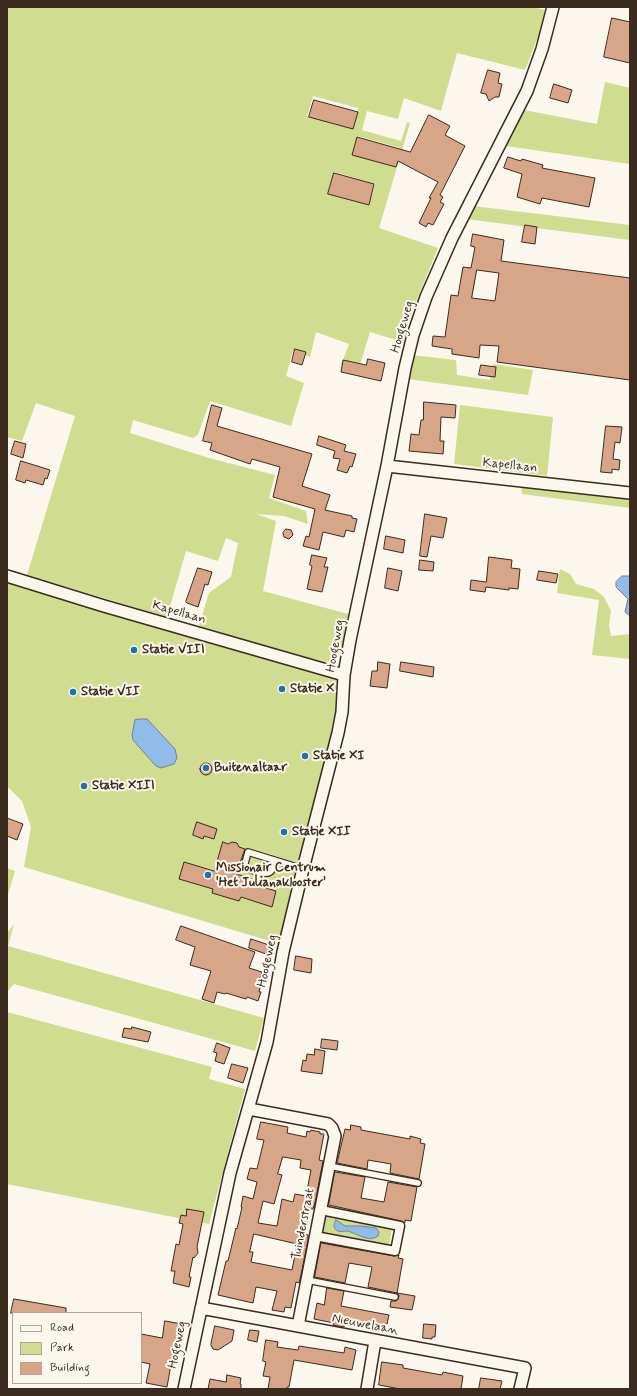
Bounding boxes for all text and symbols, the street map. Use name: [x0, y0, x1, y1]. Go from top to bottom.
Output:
street label: Hoogeweg: [388, 299, 418, 355]
street label: Kapellaan: [482, 455, 538, 477]
street label: Kapellaan: [150, 598, 208, 628]
street label: Hoogeweg: [324, 618, 348, 674]
place label: Statie VIII: [142, 642, 205, 658]
marker: Statie VIII: [129, 645, 139, 655]
place label: Statie X: [290, 681, 334, 697]
place label: Statie VII: [81, 684, 140, 700]
marker: Statie X: [277, 684, 287, 694]
marker: Statie VII: [68, 687, 78, 697]
place label: Statie XI: [313, 748, 364, 764]
marker: Statie XI: [300, 751, 310, 761]
place label: Buitenaltaar: [214, 760, 287, 776]
marker: Buitenaltaar: [201, 763, 211, 773]
place label: Statie XIII: [92, 778, 155, 794]
marker: Statie XIII: [79, 781, 89, 791]
place label: Statie XII: [292, 824, 351, 840]
marker: Statie XII: [279, 827, 289, 837]
place label: Missionair Centrum 'Het Julianaklooster': [216, 860, 326, 891]
marker: Missionair Centrum 'Het Julianaklooster': [203, 870, 213, 880]
street label: Hoogeweg: [255, 933, 281, 989]
street label: Tuinderstraat: [289, 1187, 319, 1261]
street label: Nieuwelaan: [330, 1311, 400, 1339]
legend: [12, 1312, 142, 1384]
text: Road: [50, 1320, 74, 1336]
street label: Hogeweg: [165, 1320, 191, 1370]
text: Park: [50, 1340, 74, 1356]
text: Building: [50, 1360, 90, 1376]

